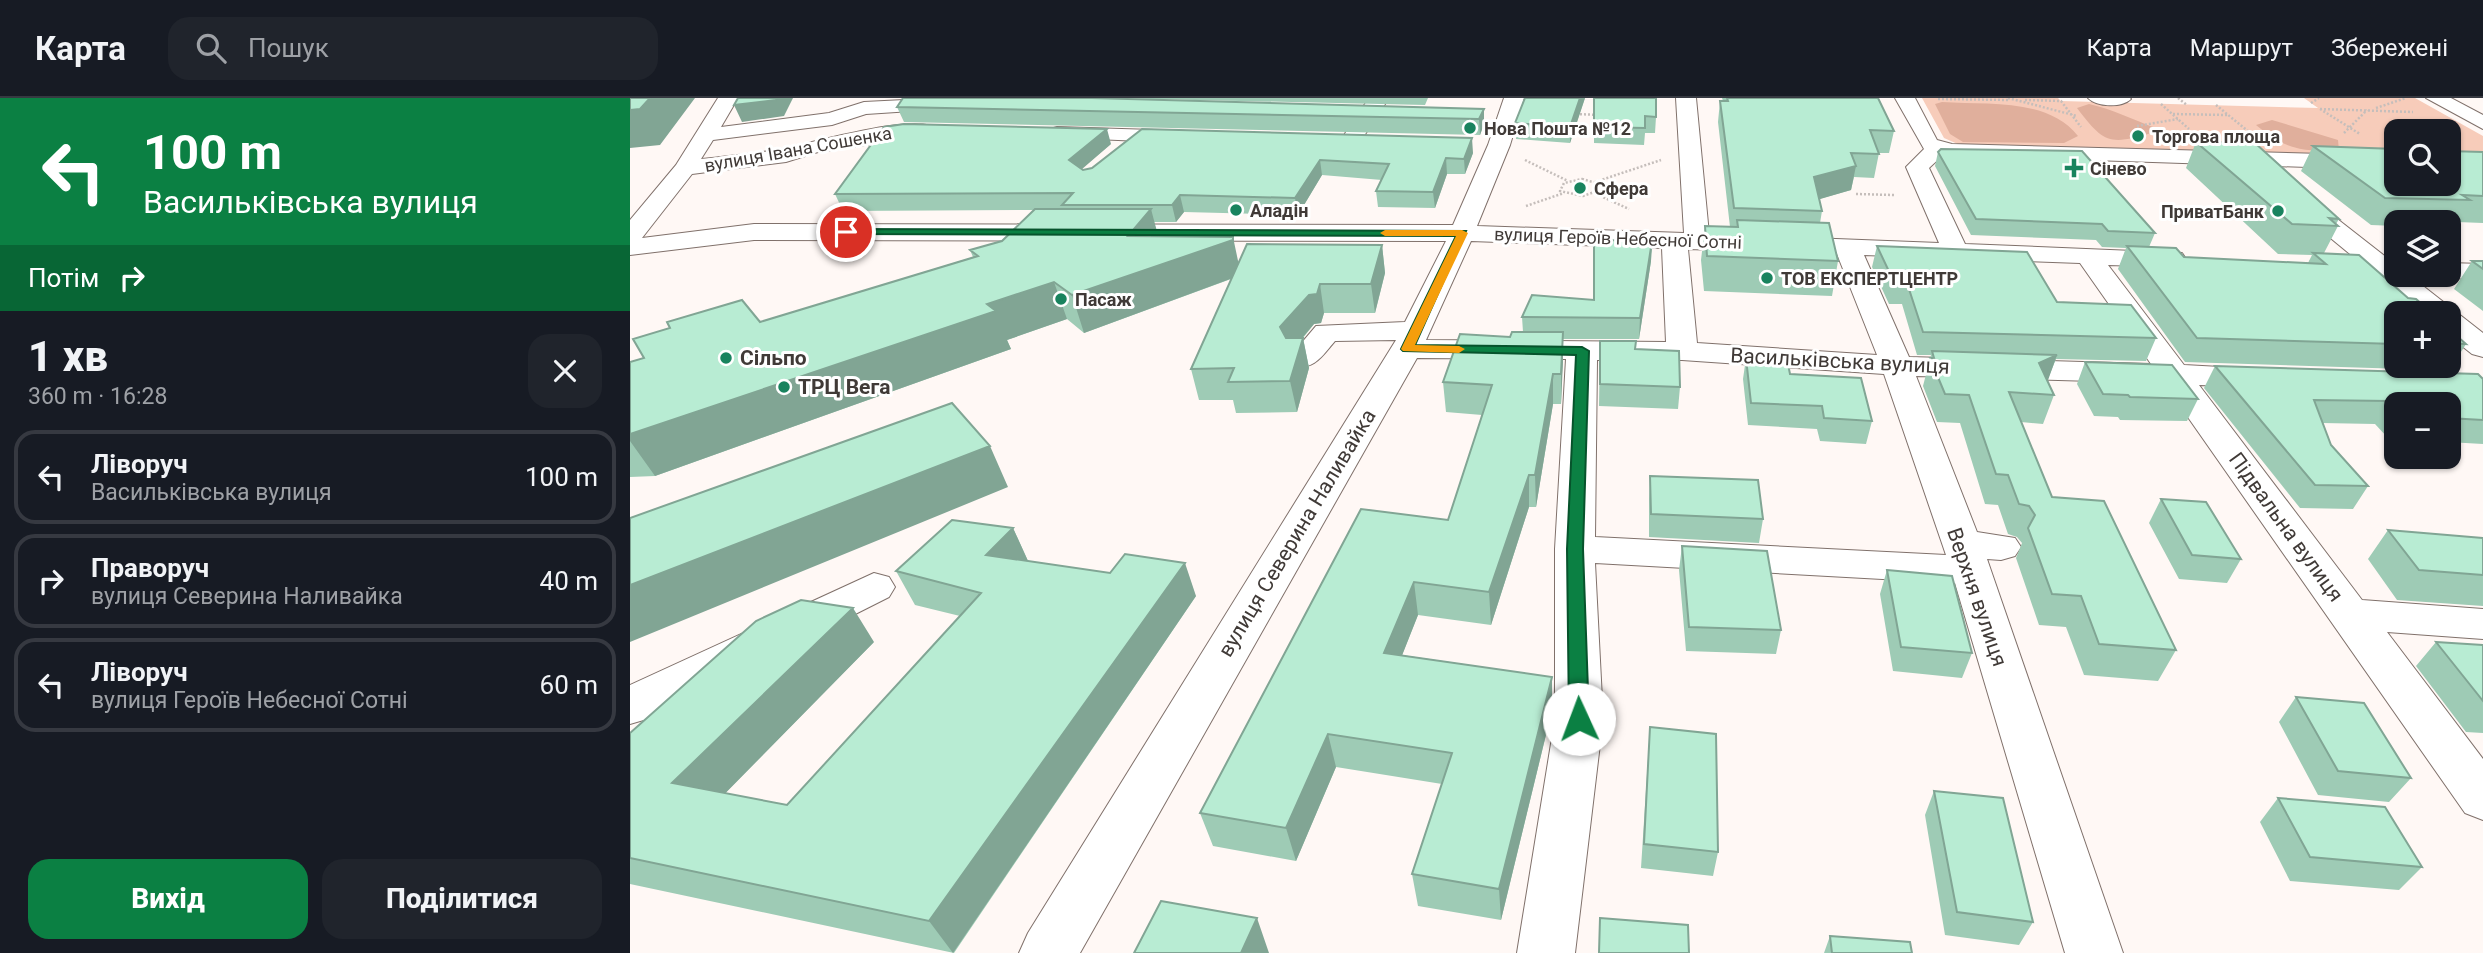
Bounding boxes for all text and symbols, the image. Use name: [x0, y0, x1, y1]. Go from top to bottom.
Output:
search box: [168, 17, 658, 80]
text: Карта: [35, 29, 126, 68]
icon: search: [192, 29, 230, 67]
text: Пошук: [248, 33, 329, 63]
text: Карта: [2086, 34, 2152, 62]
text: Маршрут: [2190, 34, 2293, 62]
text: Збережені: [2331, 34, 2448, 62]
place label: Нова Пошта №12: [1484, 118, 1631, 139]
map controls: [2384, 119, 2461, 469]
button: search: [2384, 119, 2461, 196]
marker: Нова Пошта №12: [1462, 120, 1478, 136]
street label: вулиця Івана Сошенка: [703, 122, 893, 176]
text: 100 m: [143, 124, 282, 181]
icon: left: [28, 126, 119, 217]
place label: Торгова площа: [2152, 126, 2281, 147]
marker: Торгова площа: [2130, 128, 2146, 144]
marker: Сінево: [2064, 158, 2084, 178]
place label: Сінево: [2090, 158, 2147, 179]
place label: Сфера: [1594, 178, 1649, 199]
marker: Сфера: [1572, 180, 1588, 196]
text: Васильківська вулиця: [143, 183, 478, 221]
place label: Аладін: [1250, 200, 1308, 221]
place label: ПриватБанк: [2161, 201, 2265, 222]
pin: [816, 202, 876, 262]
marker: Аладін: [1228, 202, 1244, 218]
marker: ПриватБанк: [2270, 203, 2286, 219]
button: layers: [2384, 210, 2461, 287]
icon: arrive: [827, 213, 865, 251]
street label: вулиця Героїв Небесної Сотні: [1494, 223, 1742, 253]
icon: right: [113, 259, 151, 297]
text: Потім: [28, 263, 99, 293]
place label: ТОВ ЕКСПЕРТЦЕНТР: [1781, 268, 1958, 289]
marker: ТОВ ЕКСПЕРТЦЕНТР: [1759, 270, 1775, 286]
place label: Пасаж: [1075, 289, 1132, 310]
marker: Пасаж: [1053, 291, 1069, 307]
button: +: [2384, 301, 2461, 378]
text: 1 хв: [28, 332, 108, 381]
button: close: [528, 334, 602, 408]
street label: Васильківська вулиця: [1730, 343, 1950, 379]
place label: Сільпо: [740, 346, 807, 370]
marker: Сільпо: [718, 350, 734, 366]
place label: ТРЦ Вега: [798, 375, 891, 399]
marker: ТРЦ Вега: [776, 379, 792, 395]
text: 360 m · 16:28: [28, 383, 167, 410]
button: −: [2384, 392, 2461, 469]
street label: вулиця Северина Наливайка: [1213, 405, 1381, 661]
street label: Підвальна вулиця: [2224, 448, 2348, 606]
text: Ліворуч: [91, 449, 188, 479]
icon: left: [32, 458, 70, 496]
text: 100 m: [525, 462, 598, 492]
text: Васильківська вулиця: [91, 479, 332, 506]
street label: Верхня вулиця: [1942, 525, 2012, 669]
text: Праворуч: [91, 553, 209, 583]
icon: right: [32, 562, 70, 600]
text: 40 m: [540, 566, 598, 596]
text: вулиця Северина Наливайка: [91, 583, 403, 610]
text: Ліворуч: [91, 657, 188, 687]
icon: left: [32, 666, 70, 704]
text: 60 m: [540, 670, 598, 700]
position arrow: [1542, 682, 1616, 756]
text: вулиця Героїв Небесної Сотні: [91, 687, 408, 714]
button: Вихід: [28, 859, 308, 939]
button: Поділитися: [322, 859, 602, 939]

